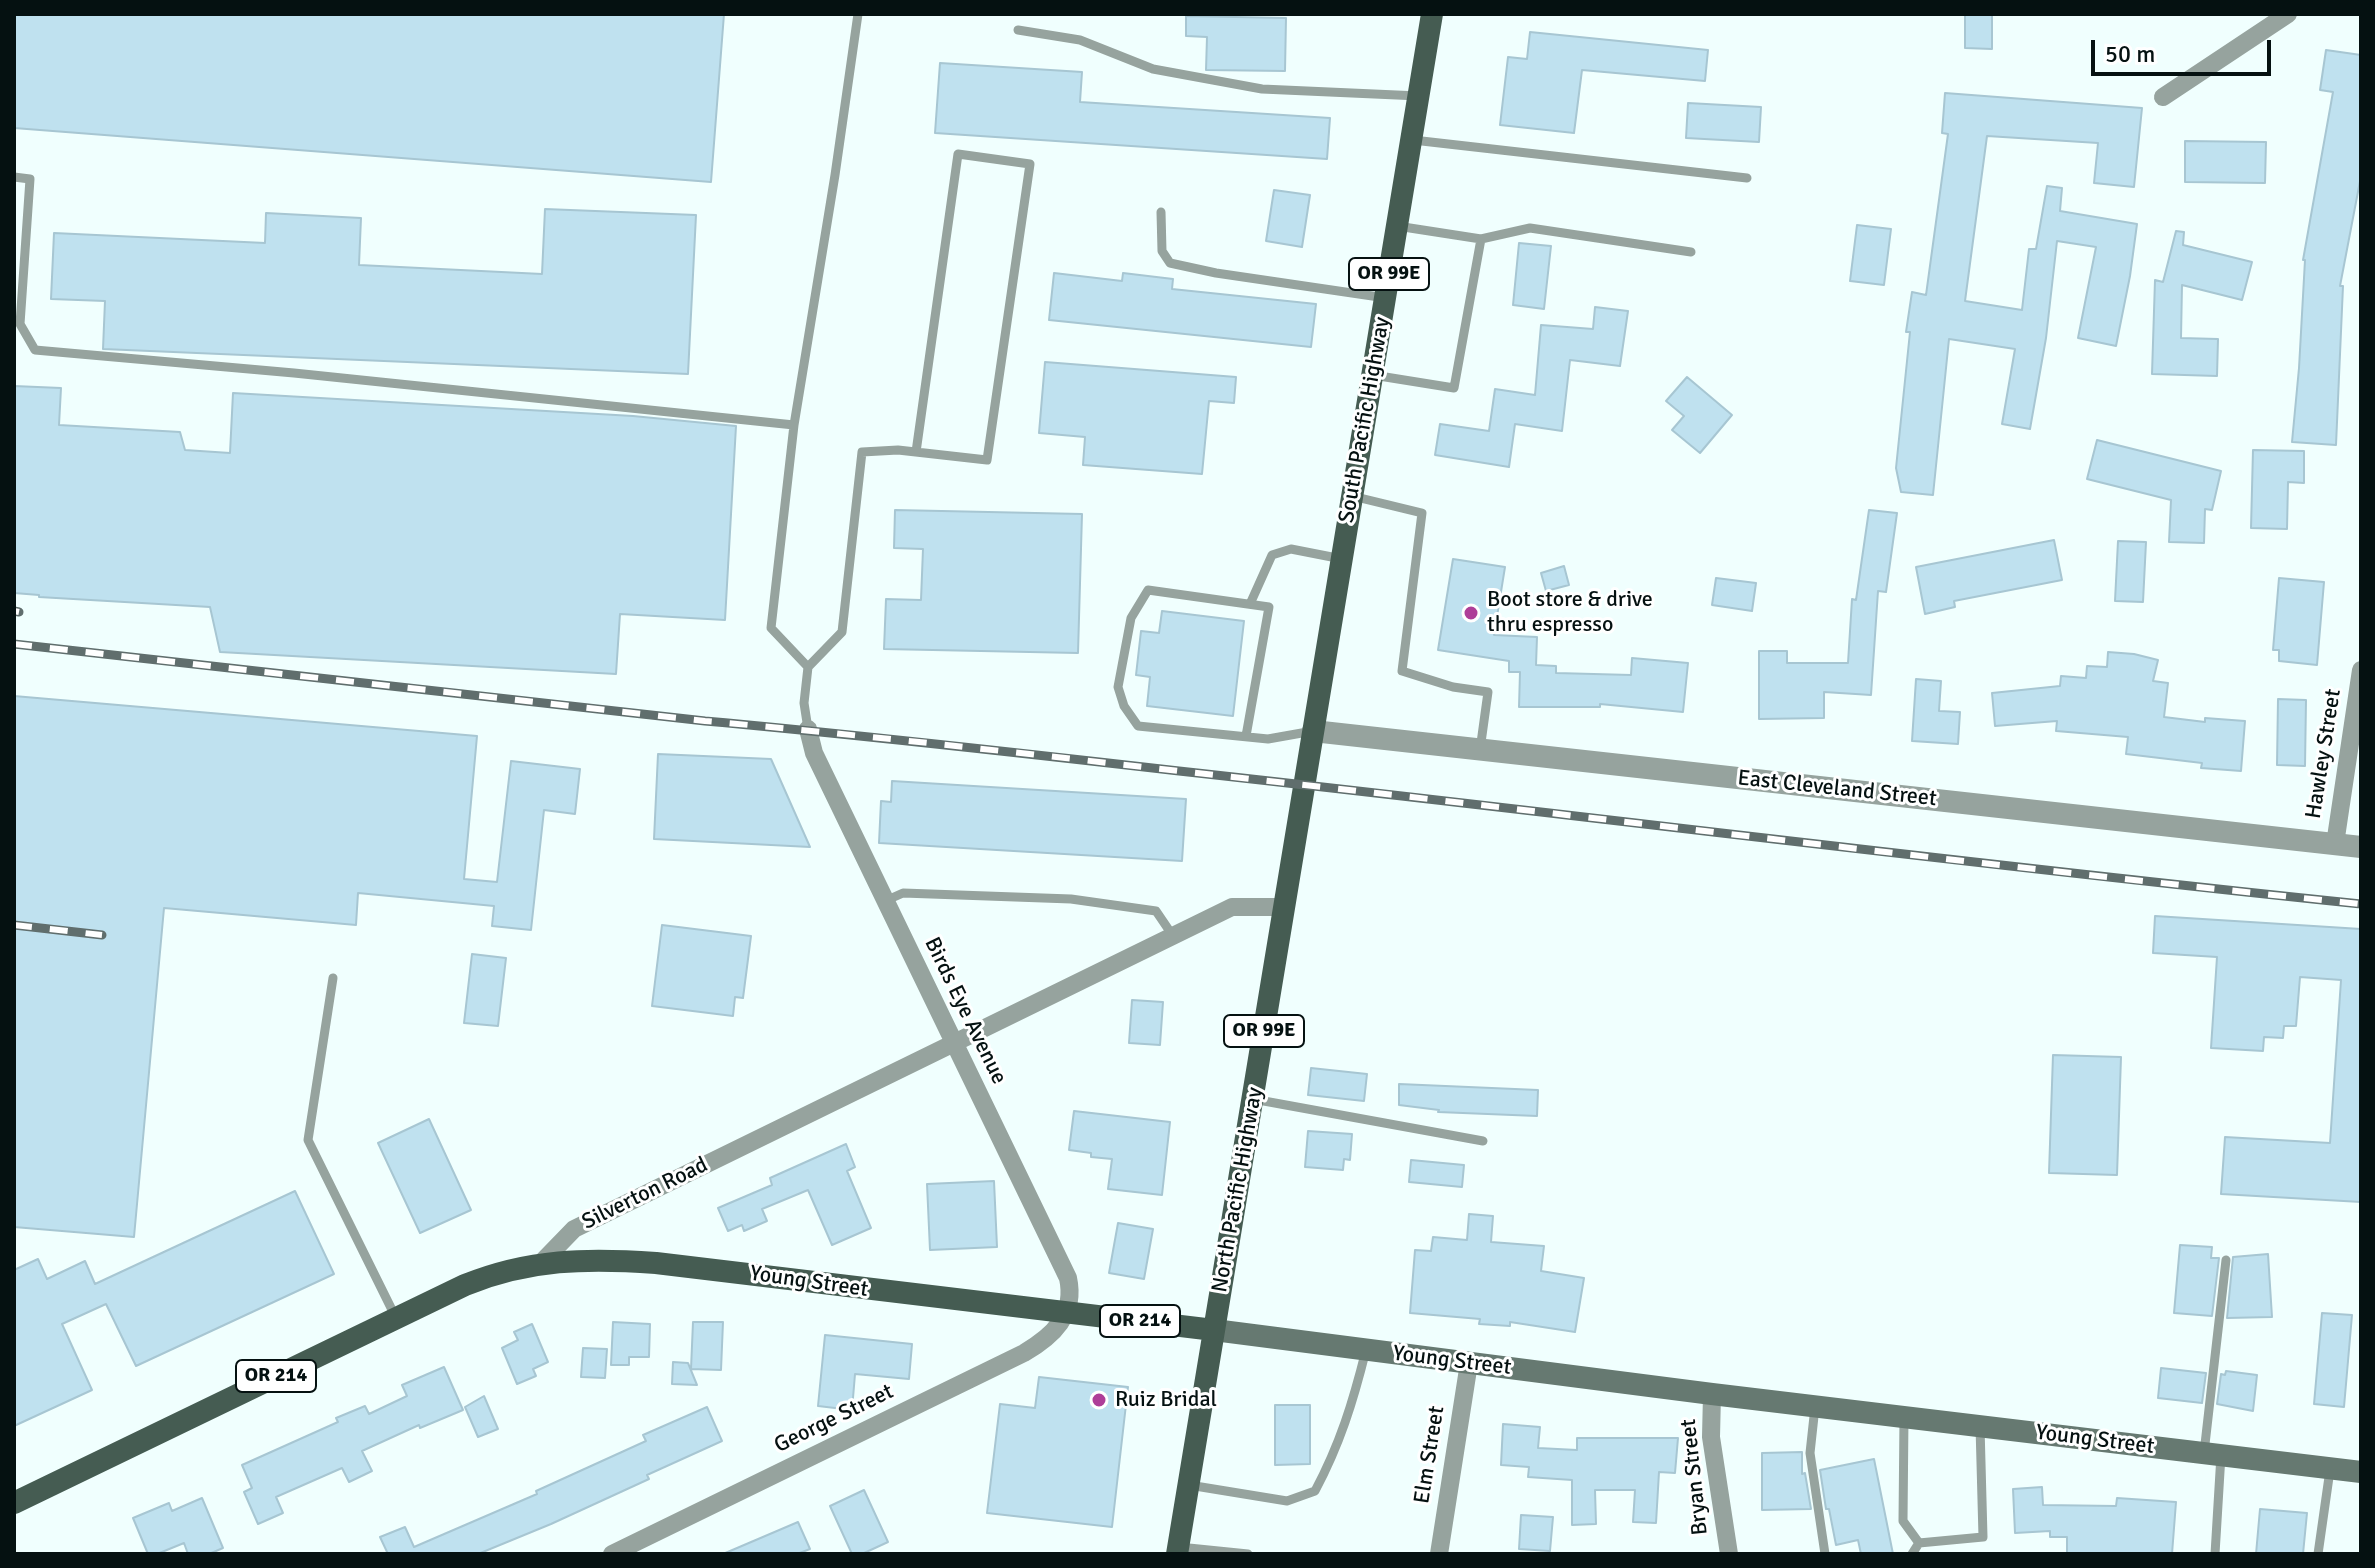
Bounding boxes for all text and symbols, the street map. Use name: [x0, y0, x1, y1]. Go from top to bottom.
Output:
scale bar: [2095, 24, 2275, 74]
text: 50 m: [2105, 39, 2155, 69]
road number: OR 99E: [1349, 258, 1429, 290]
street label: South Pacific Highway: [1334, 315, 1396, 525]
place label: Boot store & drive thru espresso: [1487, 587, 1653, 638]
marker: Boot store & drive thru espresso: [1462, 604, 1480, 622]
street label: Hawley Street: [2301, 687, 2347, 821]
street label: East Cleveland Street: [1736, 765, 1938, 813]
street label: Birds Eye Avenue: [918, 933, 1012, 1089]
road number: OR 99E: [1224, 1015, 1304, 1047]
street label: North Pacific Highway: [1207, 1085, 1269, 1295]
street label: Silverton Road: [578, 1152, 712, 1236]
street label: Young Street: [748, 1261, 870, 1303]
road number: OR 214: [1100, 1305, 1180, 1337]
street label: Young Street: [1391, 1341, 1513, 1381]
road number: OR 214: [236, 1360, 316, 1392]
street label: George Street: [770, 1379, 898, 1459]
place label: Ruiz Bridal: [1115, 1387, 1217, 1413]
marker: Ruiz Bridal: [1090, 1391, 1108, 1409]
street label: Elm Street: [1409, 1404, 1451, 1506]
street label: Bryan Street: [1676, 1417, 1714, 1537]
street label: Young Street: [2034, 1420, 2156, 1460]

